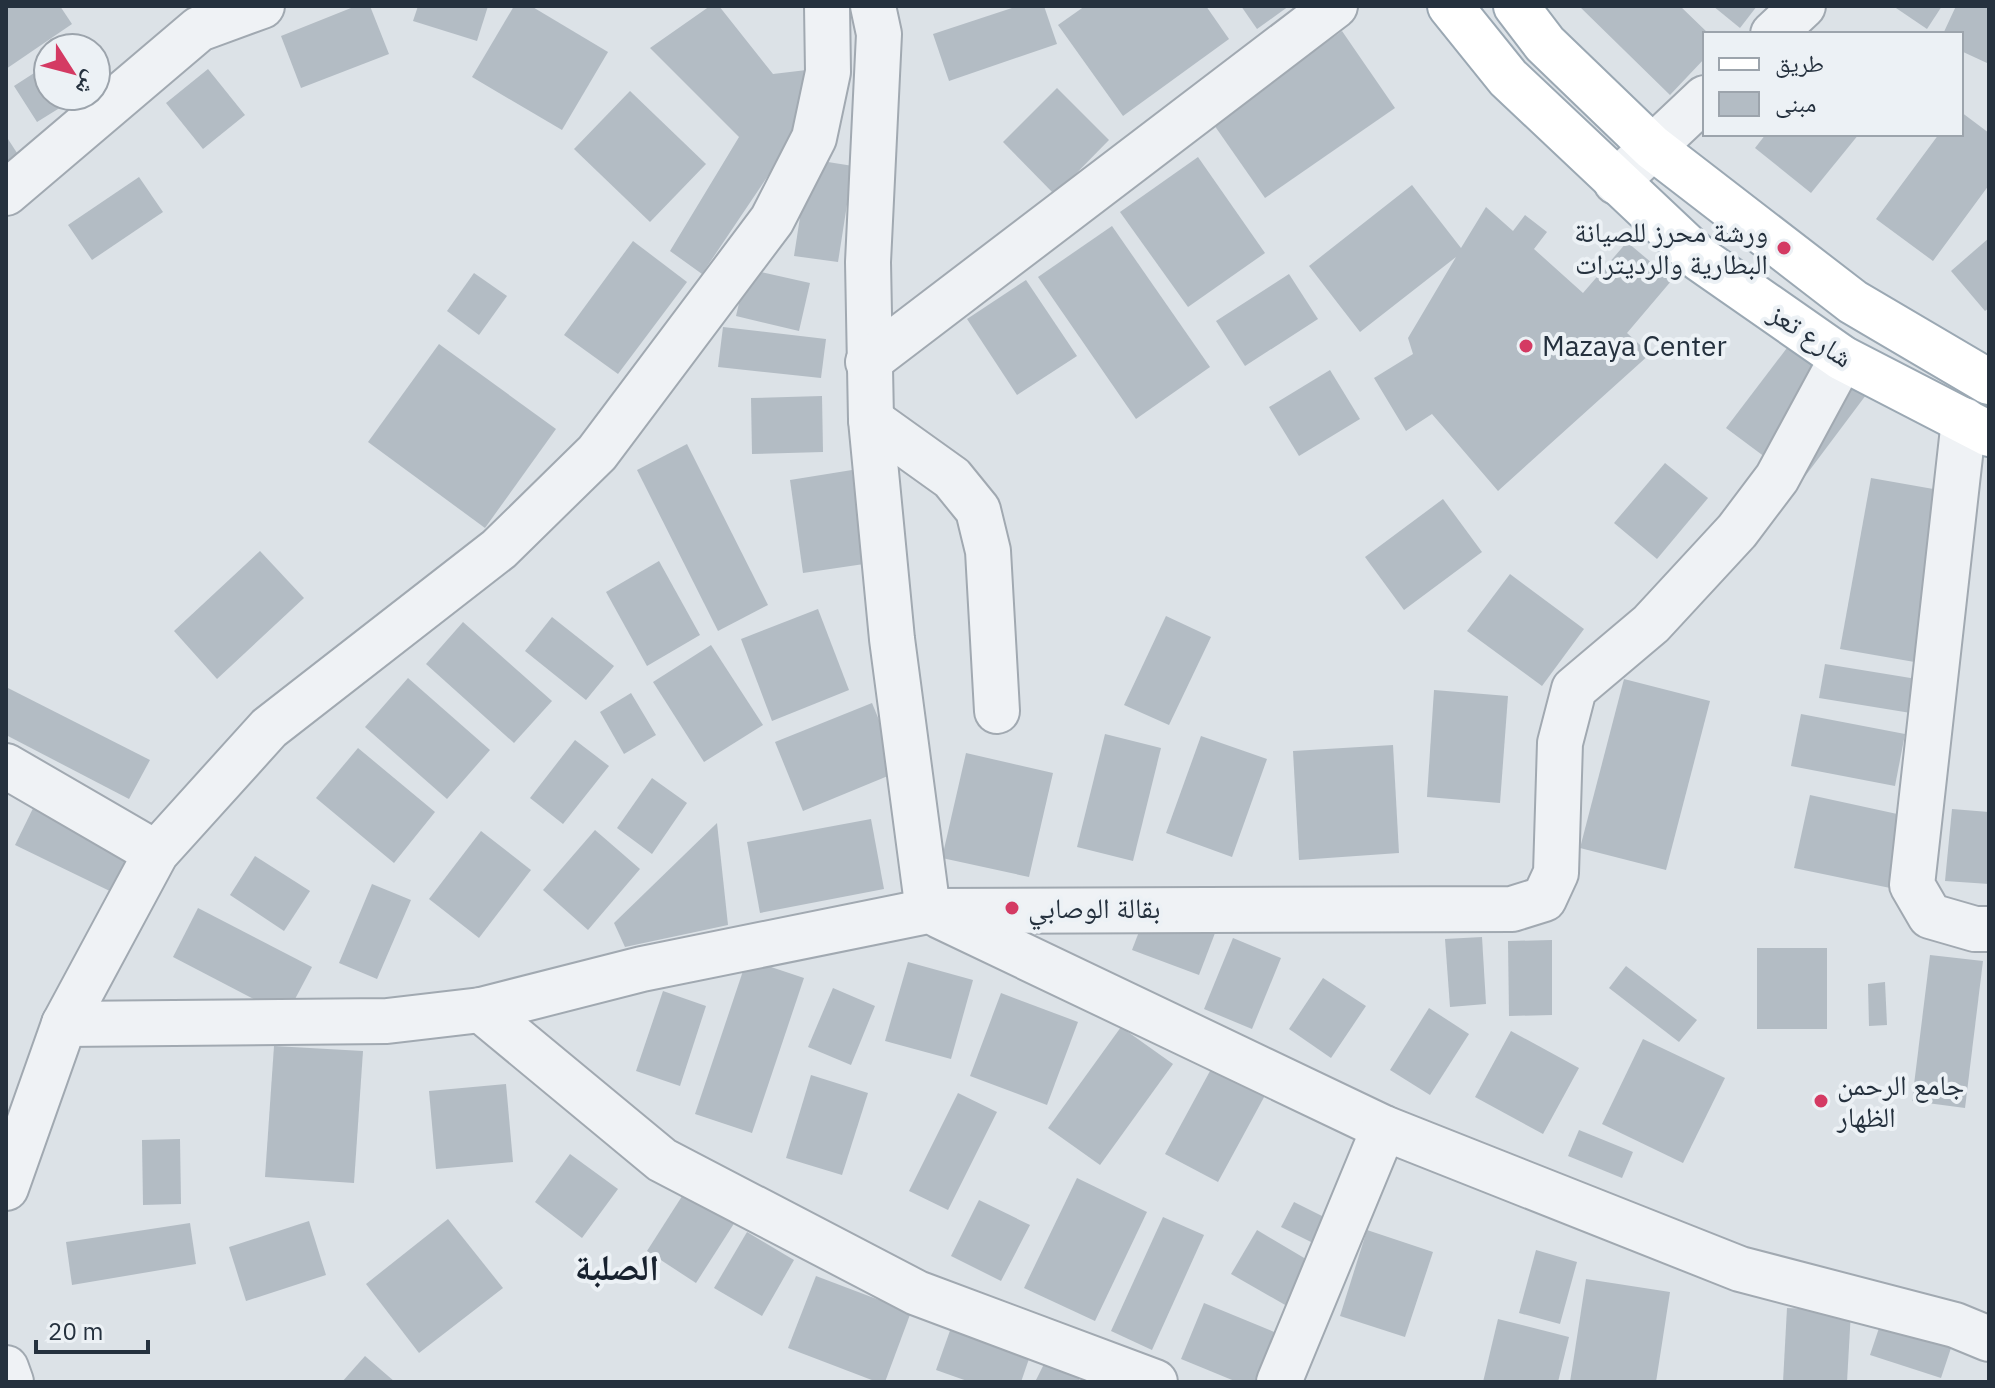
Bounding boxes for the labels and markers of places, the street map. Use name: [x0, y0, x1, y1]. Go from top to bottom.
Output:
place label: ورشة محرز للصيانة البطارية والرديترات: [1574, 213, 1768, 282]
marker: ورشة محرز للصيانة البطارية والرديترات: [1775, 239, 1793, 257]
place label: Mazaya Center: [1542, 327, 1727, 364]
marker: Mazaya Center: [1517, 337, 1535, 355]
place label: بقالة الوصابي: [1028, 889, 1161, 931]
marker: بقالة الوصابي: [1003, 899, 1021, 917]
place label: جامع الرحمن الظهار: [1836, 1066, 1964, 1135]
marker: جامع الرحمن الظهار: [1812, 1092, 1830, 1110]

